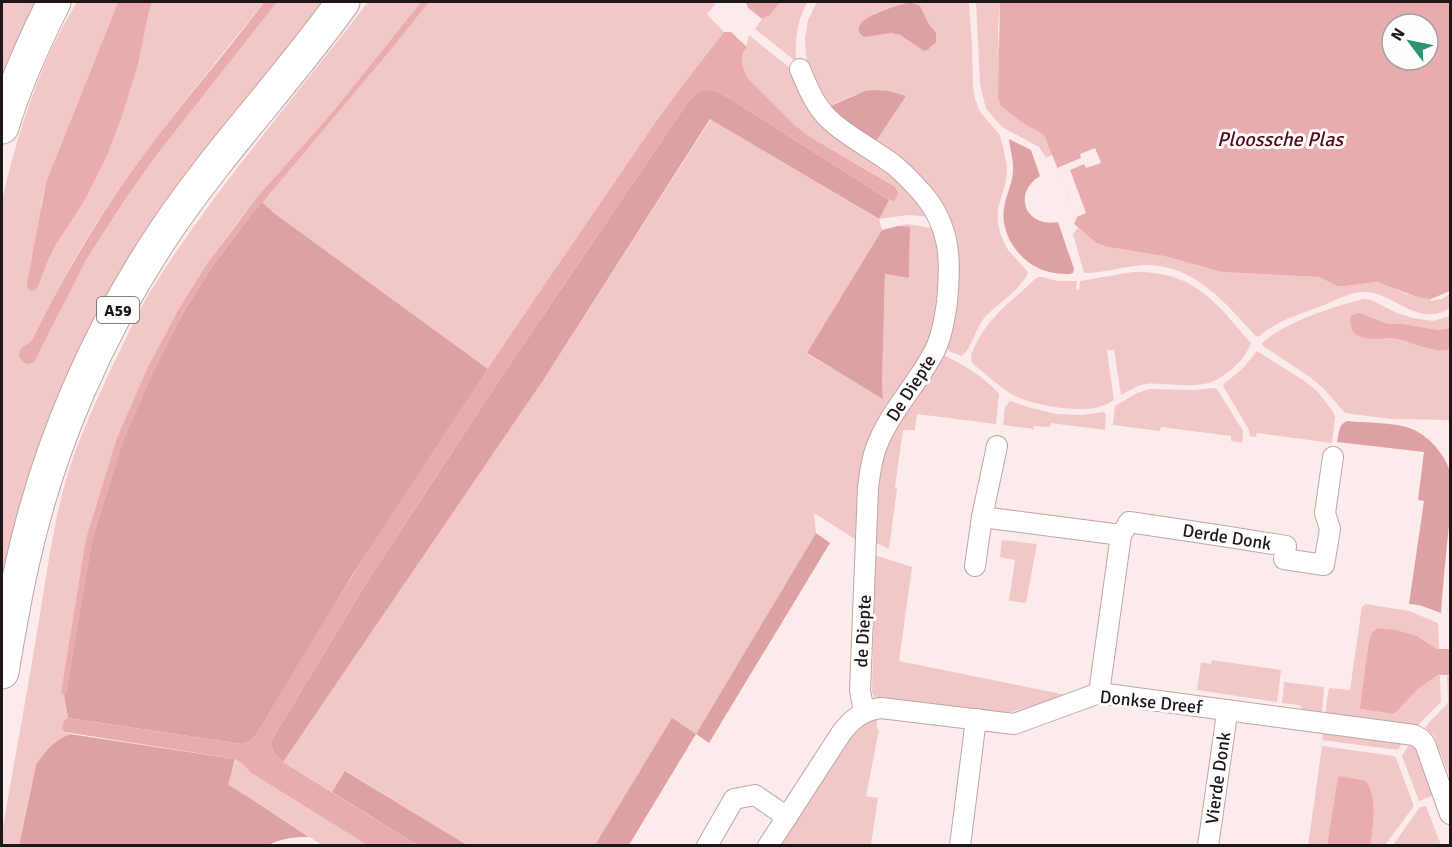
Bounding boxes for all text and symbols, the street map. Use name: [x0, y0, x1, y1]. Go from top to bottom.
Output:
north arrow: [1380, 12, 1440, 72]
text: N: [1387, 25, 1410, 45]
water label: Ploossche Plas: [1217, 127, 1345, 152]
road number: A59: [97, 297, 139, 323]
street label: De Diepte: [881, 351, 941, 425]
street label: Derde Donk: [1181, 519, 1273, 555]
street label: de Diepte: [850, 594, 876, 668]
street label: Donkse Dreef: [1099, 686, 1204, 718]
street label: Vierde Donk: [1201, 730, 1235, 826]

